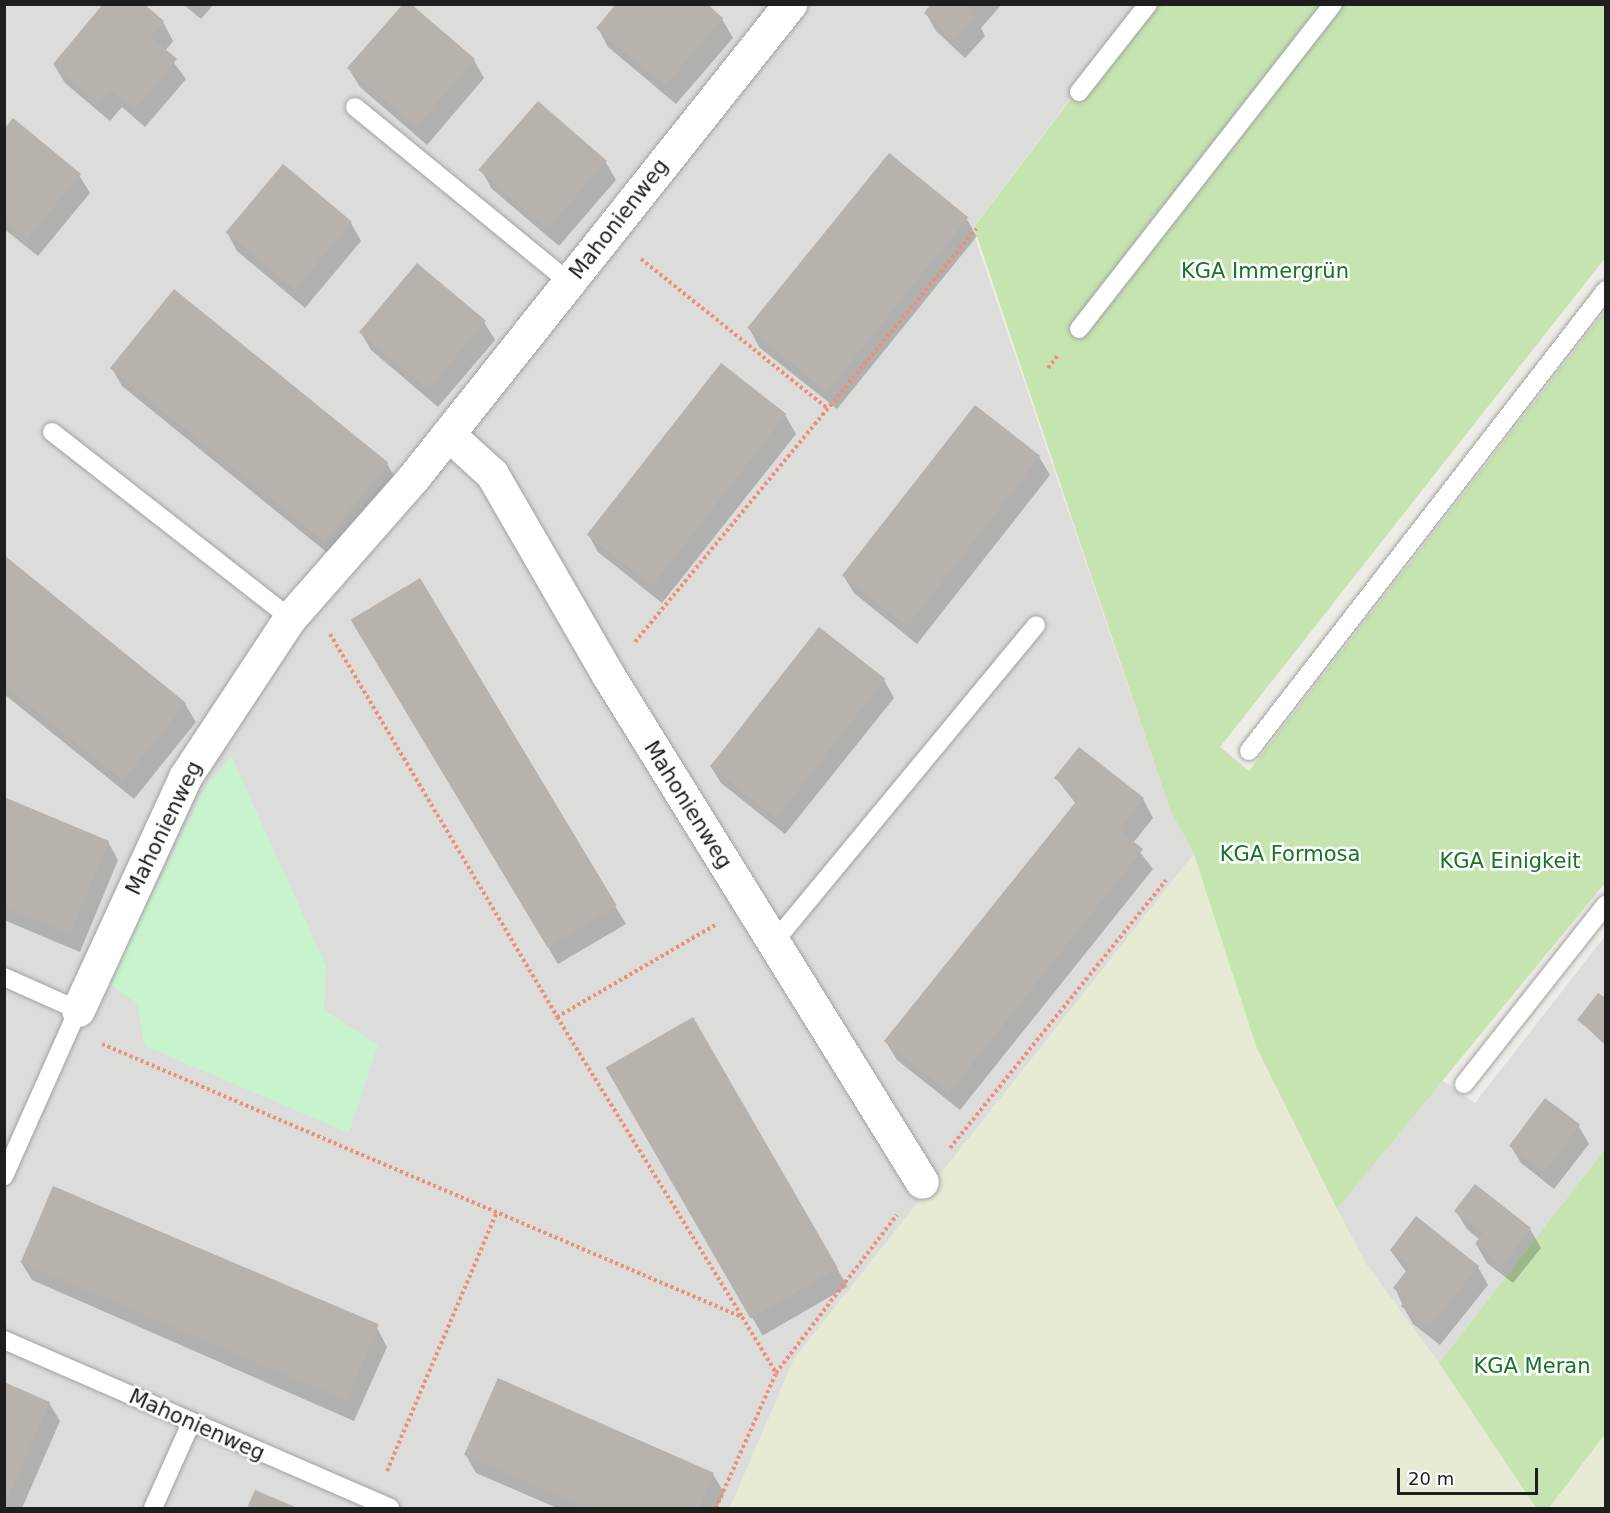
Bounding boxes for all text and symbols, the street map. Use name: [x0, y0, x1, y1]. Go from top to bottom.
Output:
street label: Mahonienweg: [564, 154, 674, 284]
park label: KGA Immergrün: [1181, 258, 1349, 284]
street label: Mahonienweg: [639, 736, 737, 874]
street label: Mahonienweg: [121, 757, 207, 899]
park label: KGA Formosa: [1220, 841, 1360, 867]
park label: KGA Einigkeit: [1439, 848, 1581, 874]
park label: KGA Meran: [1474, 1353, 1590, 1379]
street label: Mahonienweg: [125, 1384, 269, 1466]
scale bar: [1400, 1456, 1541, 1494]
text: 20 m: [1408, 1468, 1454, 1489]

